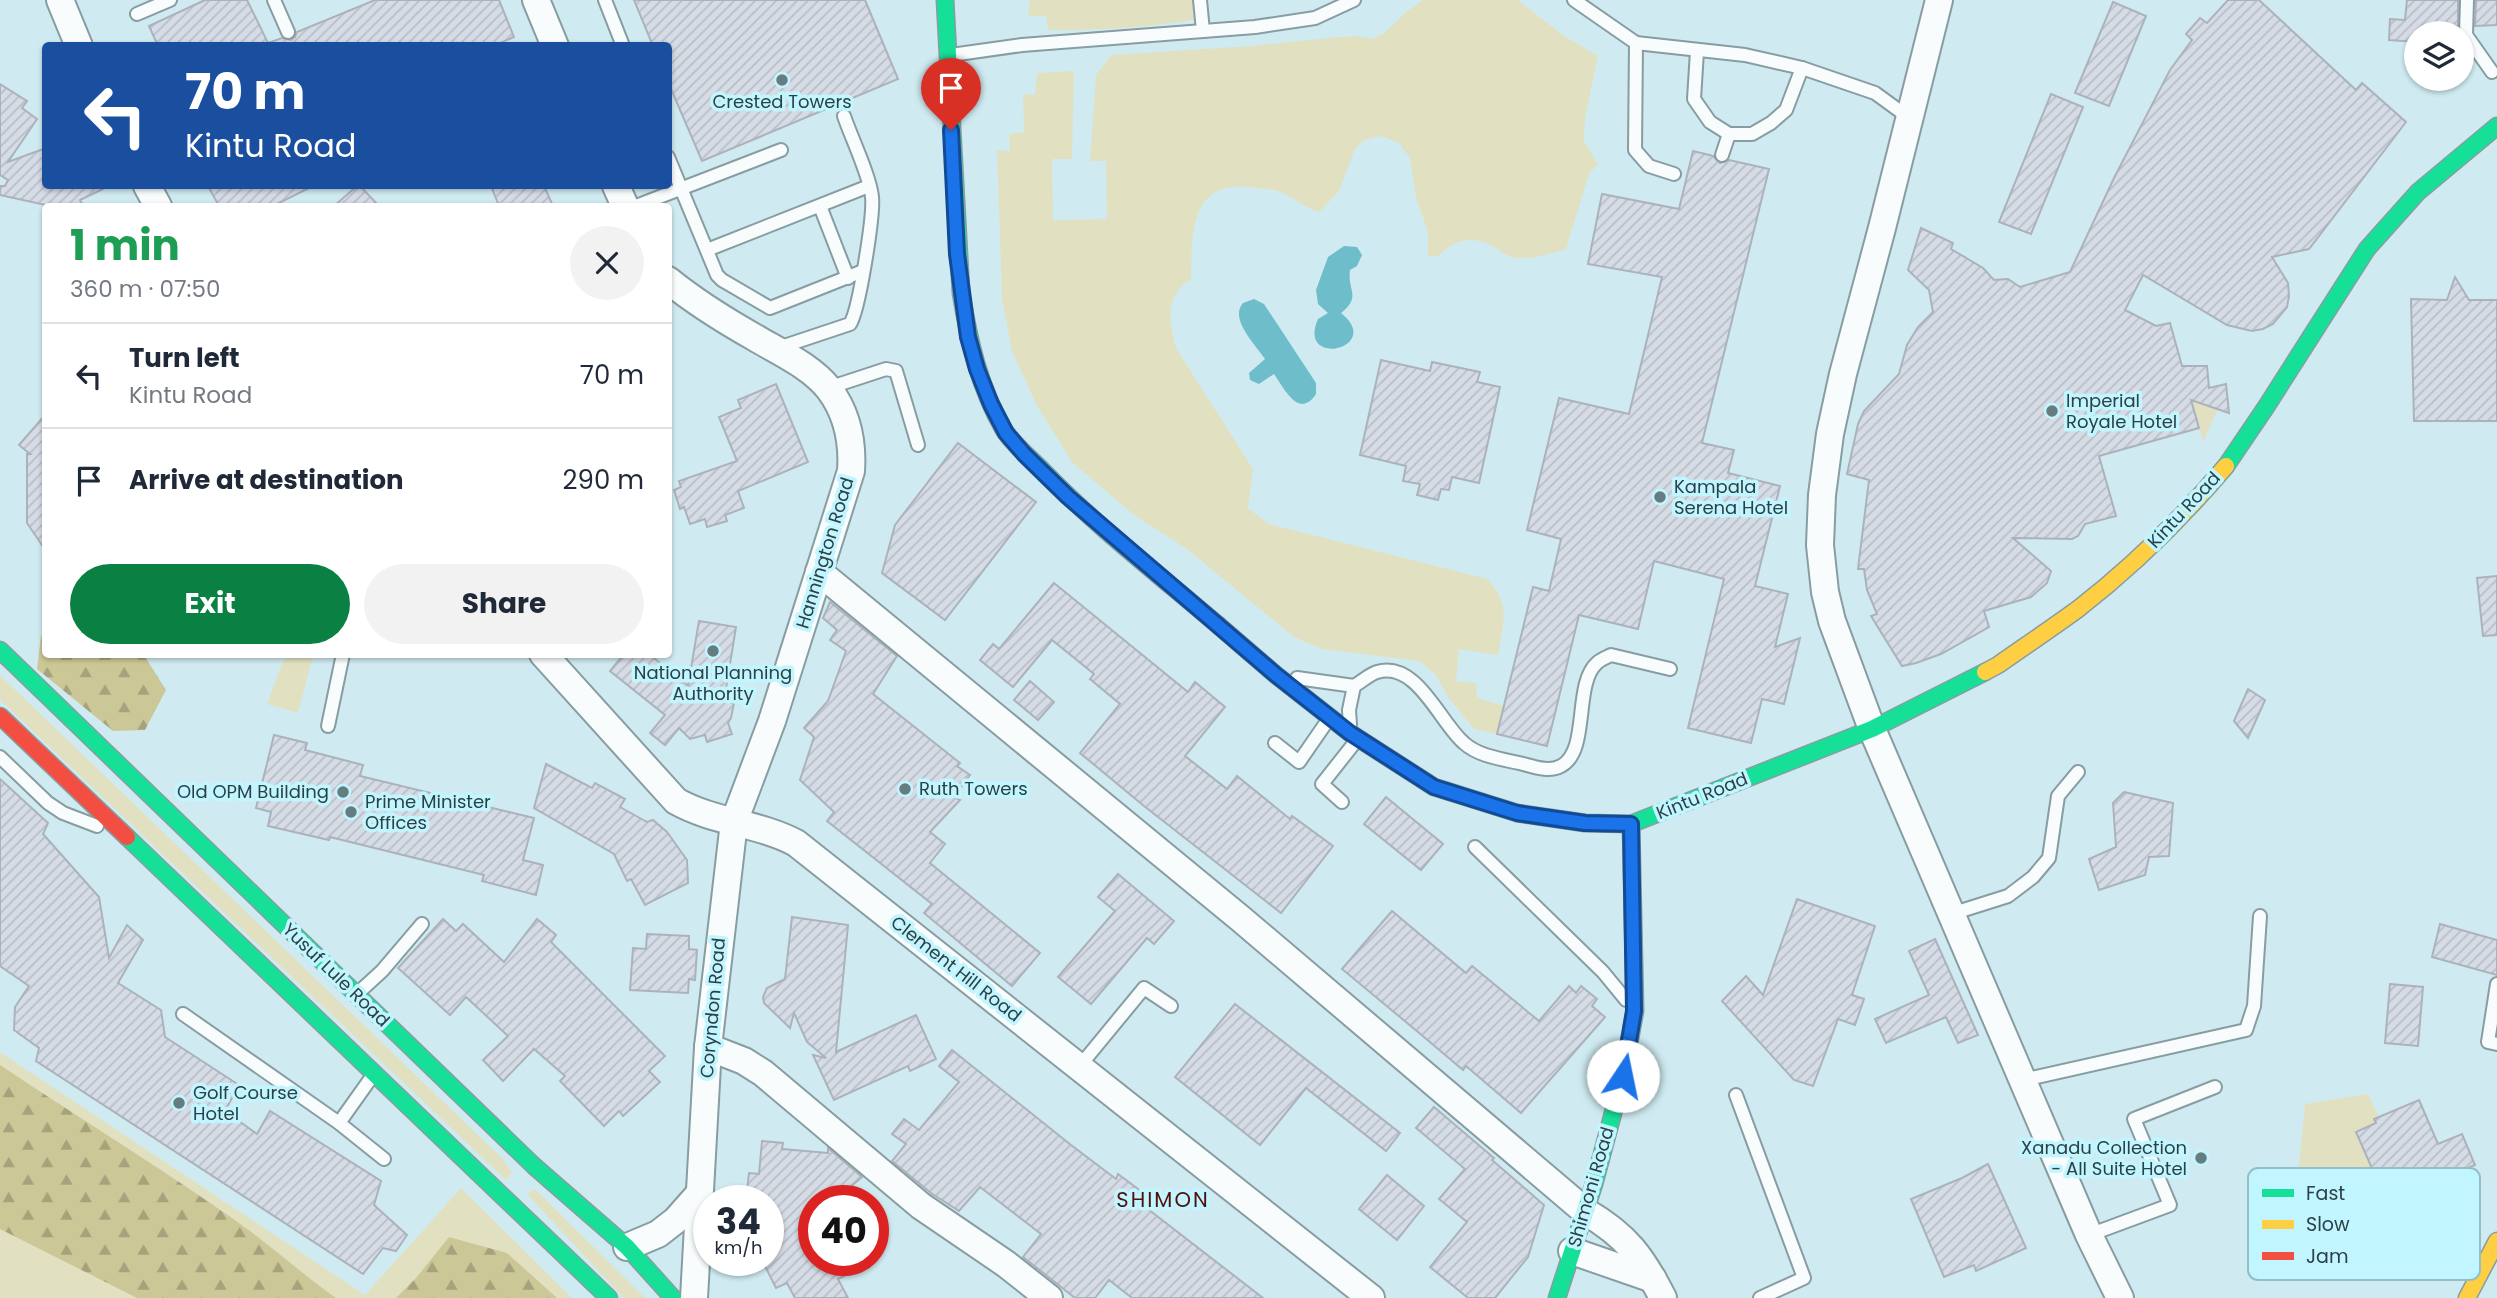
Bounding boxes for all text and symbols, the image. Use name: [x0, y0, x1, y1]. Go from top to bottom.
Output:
map controls: [2404, 21, 2474, 91]
button: layers: [2404, 21, 2474, 91]
text: 70 m: [185, 58, 305, 126]
pin: [921, 58, 981, 130]
icon: arrive: [932, 69, 970, 107]
icon: left: [70, 70, 161, 161]
marker: Crested Towers: [774, 72, 790, 88]
place label: Crested Towers: [712, 89, 852, 114]
text: Kintu Road: [185, 123, 356, 168]
text: 1 min: [70, 216, 180, 275]
button: close: [570, 226, 644, 300]
text: 360 m · 07:50: [70, 273, 220, 305]
text: Turn left: [129, 340, 240, 376]
icon: left: [70, 357, 108, 395]
text: 70 m: [580, 357, 644, 393]
text: Kintu Road: [129, 379, 252, 411]
place label: Imperial Royale Hotel: [2066, 388, 2177, 434]
marker: Imperial Royale Hotel: [2044, 403, 2060, 419]
icon: arrive: [70, 462, 108, 500]
text: Arrive at destination: [129, 462, 404, 498]
text: 290 m: [563, 462, 644, 498]
street label: Kintu Road: [2142, 466, 2226, 553]
street label: Hannington Road: [790, 474, 859, 632]
place label: Kampala Serena Hotel: [1674, 474, 1788, 520]
marker: Kampala Serena Hotel: [1652, 489, 1668, 505]
button: Exit: [70, 564, 350, 644]
button: Share: [364, 564, 644, 644]
marker: National Planning Authority: [705, 643, 721, 659]
place label: National Planning Authority: [634, 660, 792, 706]
street label: Kintu Road: [1652, 766, 1751, 825]
place label: Ruth Towers: [919, 776, 1028, 801]
place label: Old OPM Building: [177, 779, 329, 804]
marker: Ruth Towers: [897, 781, 913, 797]
marker: Old OPM Building: [335, 784, 351, 800]
place label: Prime Minister Offices: [365, 789, 491, 835]
marker: Prime Minister Offices: [343, 804, 359, 820]
street label: Clement Hill Road: [886, 910, 1027, 1028]
street label: Yusuf Lule Road: [277, 917, 395, 1032]
street label: Coryndon Road: [694, 937, 731, 1079]
position arrow: [1586, 1039, 1660, 1113]
place label: Golf Course Hotel: [193, 1080, 298, 1126]
marker: Golf Course Hotel: [171, 1095, 187, 1111]
street label: Shimoni Road: [1561, 1124, 1620, 1250]
place label: Xanadu Collection - All Suite Hotel: [2021, 1135, 2187, 1181]
marker: Xanadu Collection - All Suite Hotel: [2193, 1150, 2209, 1166]
legend: [2248, 1168, 2480, 1280]
text: Fast: [2306, 1180, 2345, 1207]
speed limit sign: 40: [798, 1185, 889, 1276]
district label: SHIMON: [1116, 1185, 1210, 1214]
text: 34: [716, 1197, 761, 1246]
text: Slow: [2306, 1211, 2350, 1238]
text: km/h: [715, 1235, 762, 1260]
text: Jam: [2306, 1243, 2348, 1270]

